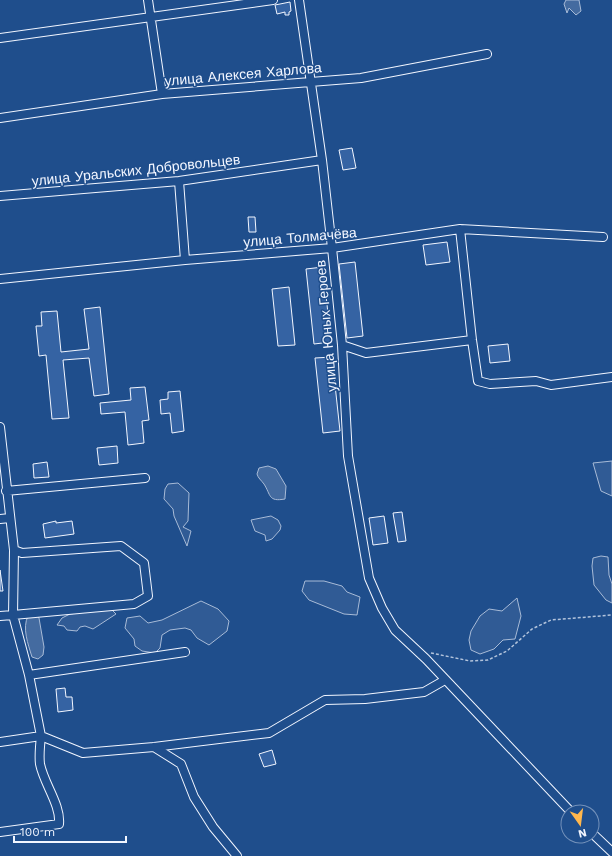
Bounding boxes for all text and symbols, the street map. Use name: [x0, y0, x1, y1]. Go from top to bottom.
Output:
street label: улица Алексея Харлова: [164, 59, 322, 89]
street label: улица Уральских Добровольцев: [31, 151, 241, 189]
street label: улица Толмачёва: [243, 224, 357, 250]
street label: улица Юных Героев: [312, 259, 340, 393]
north arrow: [560, 804, 600, 844]
scale bar: [14, 818, 126, 844]
text: 100 m: [20, 825, 55, 839]
text: N: [577, 826, 588, 841]

